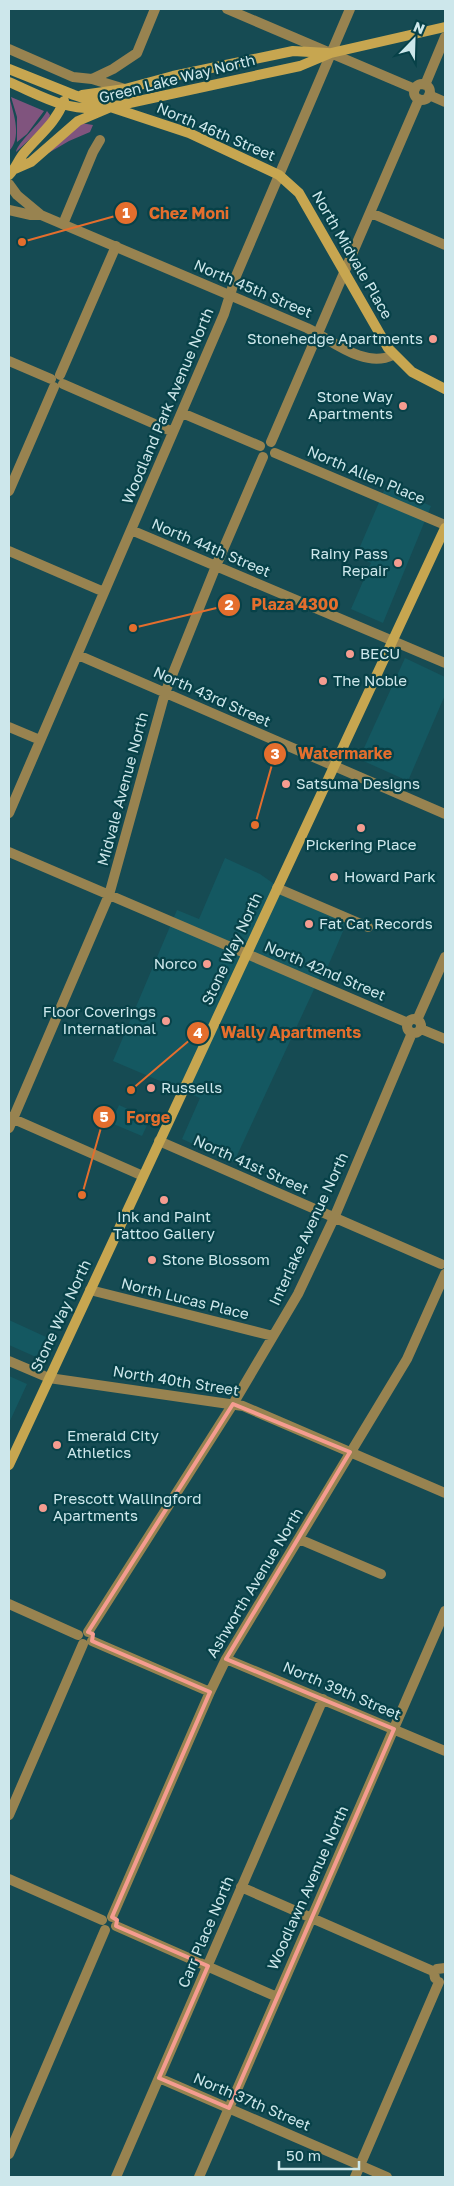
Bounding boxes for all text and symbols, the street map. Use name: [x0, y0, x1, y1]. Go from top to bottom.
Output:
north arrow: [389, 15, 439, 65]
text: N: [411, 18, 427, 37]
street label: Green Lake Way North: [97, 50, 257, 106]
street label: North 46th Street: [154, 98, 278, 164]
street label: North Midvale Place: [309, 187, 397, 322]
callout: Chez Moni: [114, 197, 239, 228]
text: 1: [122, 203, 130, 221]
text: Chez Moni: [149, 203, 229, 223]
street label: North 45th Street: [192, 255, 315, 321]
street label: Woodland Park Avenue North: [118, 305, 217, 506]
place label: Stonehedge Apartments: [247, 329, 423, 347]
marker: Stonehedge Apartments: [427, 333, 439, 345]
place label: Stone Way Apartments: [308, 387, 394, 422]
marker: Stone Way Apartments: [397, 400, 409, 412]
street label: North Allen Place: [305, 441, 428, 507]
street label: North 44th Street: [149, 514, 273, 580]
place label: Rainy Pass Repair: [310, 544, 388, 579]
marker: Rainy Pass Repair: [392, 557, 404, 569]
callout: Plaza 4300: [217, 589, 349, 620]
text: Plaza 4300: [251, 594, 339, 614]
text: 2: [224, 595, 234, 613]
place label: BECU: [360, 644, 400, 662]
marker: BECU: [344, 648, 356, 660]
street label: North 43rd Street: [151, 662, 274, 730]
place label: The Noble: [333, 671, 407, 689]
marker: The Noble: [317, 675, 329, 687]
street label: Midvale Avenue North: [93, 710, 151, 867]
callout: Watermarke: [262, 738, 402, 769]
text: Watermarke: [298, 743, 392, 763]
text: 3: [270, 744, 280, 762]
place label: Satsuma Designs: [296, 774, 420, 792]
marker: Satsuma Designs: [280, 778, 292, 790]
marker: Pickering Place: [355, 822, 367, 834]
place label: Pickering Place: [306, 835, 417, 853]
place label: Howard Park: [344, 867, 436, 885]
marker: Howard Park: [328, 871, 340, 883]
street label: Stone Way North: [197, 890, 265, 1008]
place label: Fat Cat Records: [319, 914, 433, 932]
marker: Fat Cat Records: [303, 918, 315, 930]
street label: North 42nd Street: [262, 936, 389, 1004]
place label: Norco: [154, 954, 197, 972]
marker: Norco: [201, 958, 213, 970]
place label: Floor Coverings International: [43, 1002, 156, 1037]
marker: Floor Coverings International: [160, 1015, 172, 1027]
callout: Wally Apartments: [185, 1017, 371, 1048]
text: Wally Apartments: [221, 1022, 361, 1042]
text: 4: [193, 1023, 203, 1041]
place label: Russells: [161, 1078, 222, 1096]
marker: Russells: [145, 1082, 157, 1094]
callout: Forge: [91, 1102, 180, 1133]
text: 5: [99, 1107, 109, 1125]
text: Forge: [126, 1107, 170, 1127]
street label: North 41st Street: [191, 1131, 312, 1198]
street label: Interlake Avenue North: [265, 1149, 351, 1308]
marker: Ink and Paint Tattoo Gallery: [158, 1194, 170, 1206]
place label: Ink and Paint Tattoo Gallery: [113, 1207, 215, 1242]
place label: Stone Blossom: [162, 1250, 270, 1268]
marker: Stone Blossom: [146, 1254, 158, 1266]
street label: Stone Way North: [26, 1257, 94, 1375]
street label: North Lucas Place: [119, 1273, 251, 1323]
street label: North 40th Street: [112, 1361, 240, 1399]
place label: Emerald City Athletics: [67, 1426, 159, 1461]
marker: Emerald City Athletics: [51, 1439, 63, 1451]
place label: Prescott Wallingford Apartments: [53, 1489, 202, 1524]
marker: Prescott Wallingford Apartments: [37, 1502, 49, 1514]
street label: Ashworth Avenue North: [202, 1504, 306, 1661]
street label: North 39th Street: [281, 1657, 404, 1723]
street label: Woodlawn Avenue North: [263, 1803, 351, 1972]
street label: Carr Place North: [173, 1873, 237, 1990]
street label: North 37th Street: [191, 2068, 314, 2134]
scale bar: [279, 2138, 359, 2170]
text: 50 m: [286, 2146, 321, 2164]

